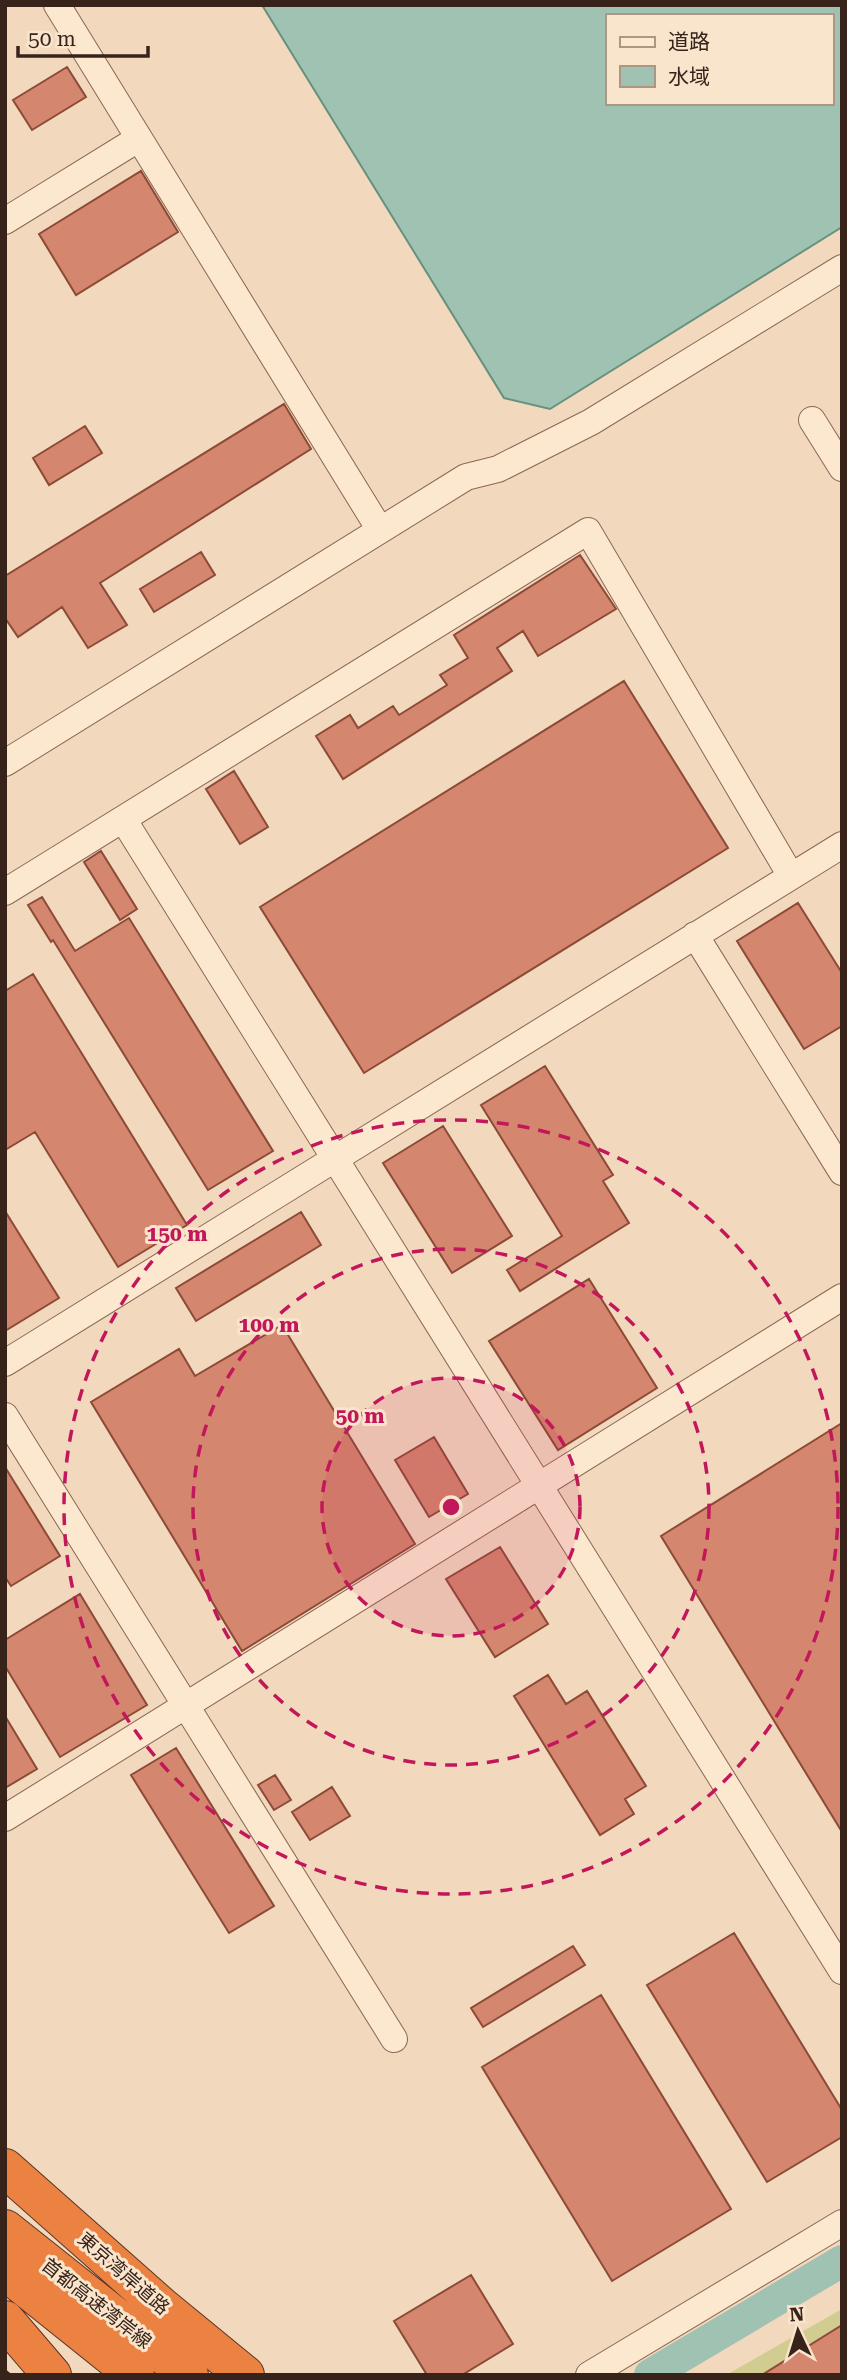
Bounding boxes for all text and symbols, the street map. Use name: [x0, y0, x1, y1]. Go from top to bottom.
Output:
scale bar: [18, 14, 147, 58]
legend: [606, 14, 833, 105]
text: 50 m: [28, 27, 76, 51]
text: 道路: [668, 30, 710, 54]
text: 水域: [668, 65, 710, 89]
text: 150 m: [147, 1222, 207, 1246]
text: 100 m: [239, 1313, 299, 1337]
text: 50 m: [335, 1404, 385, 1428]
centre of rings: [439, 1495, 463, 1519]
street label: 東京湾岸道路: [73, 2227, 174, 2319]
street label: 首都高速湾岸線: [37, 2253, 156, 2353]
north arrow: [763, 2296, 833, 2366]
text: N: [789, 2303, 805, 2327]

